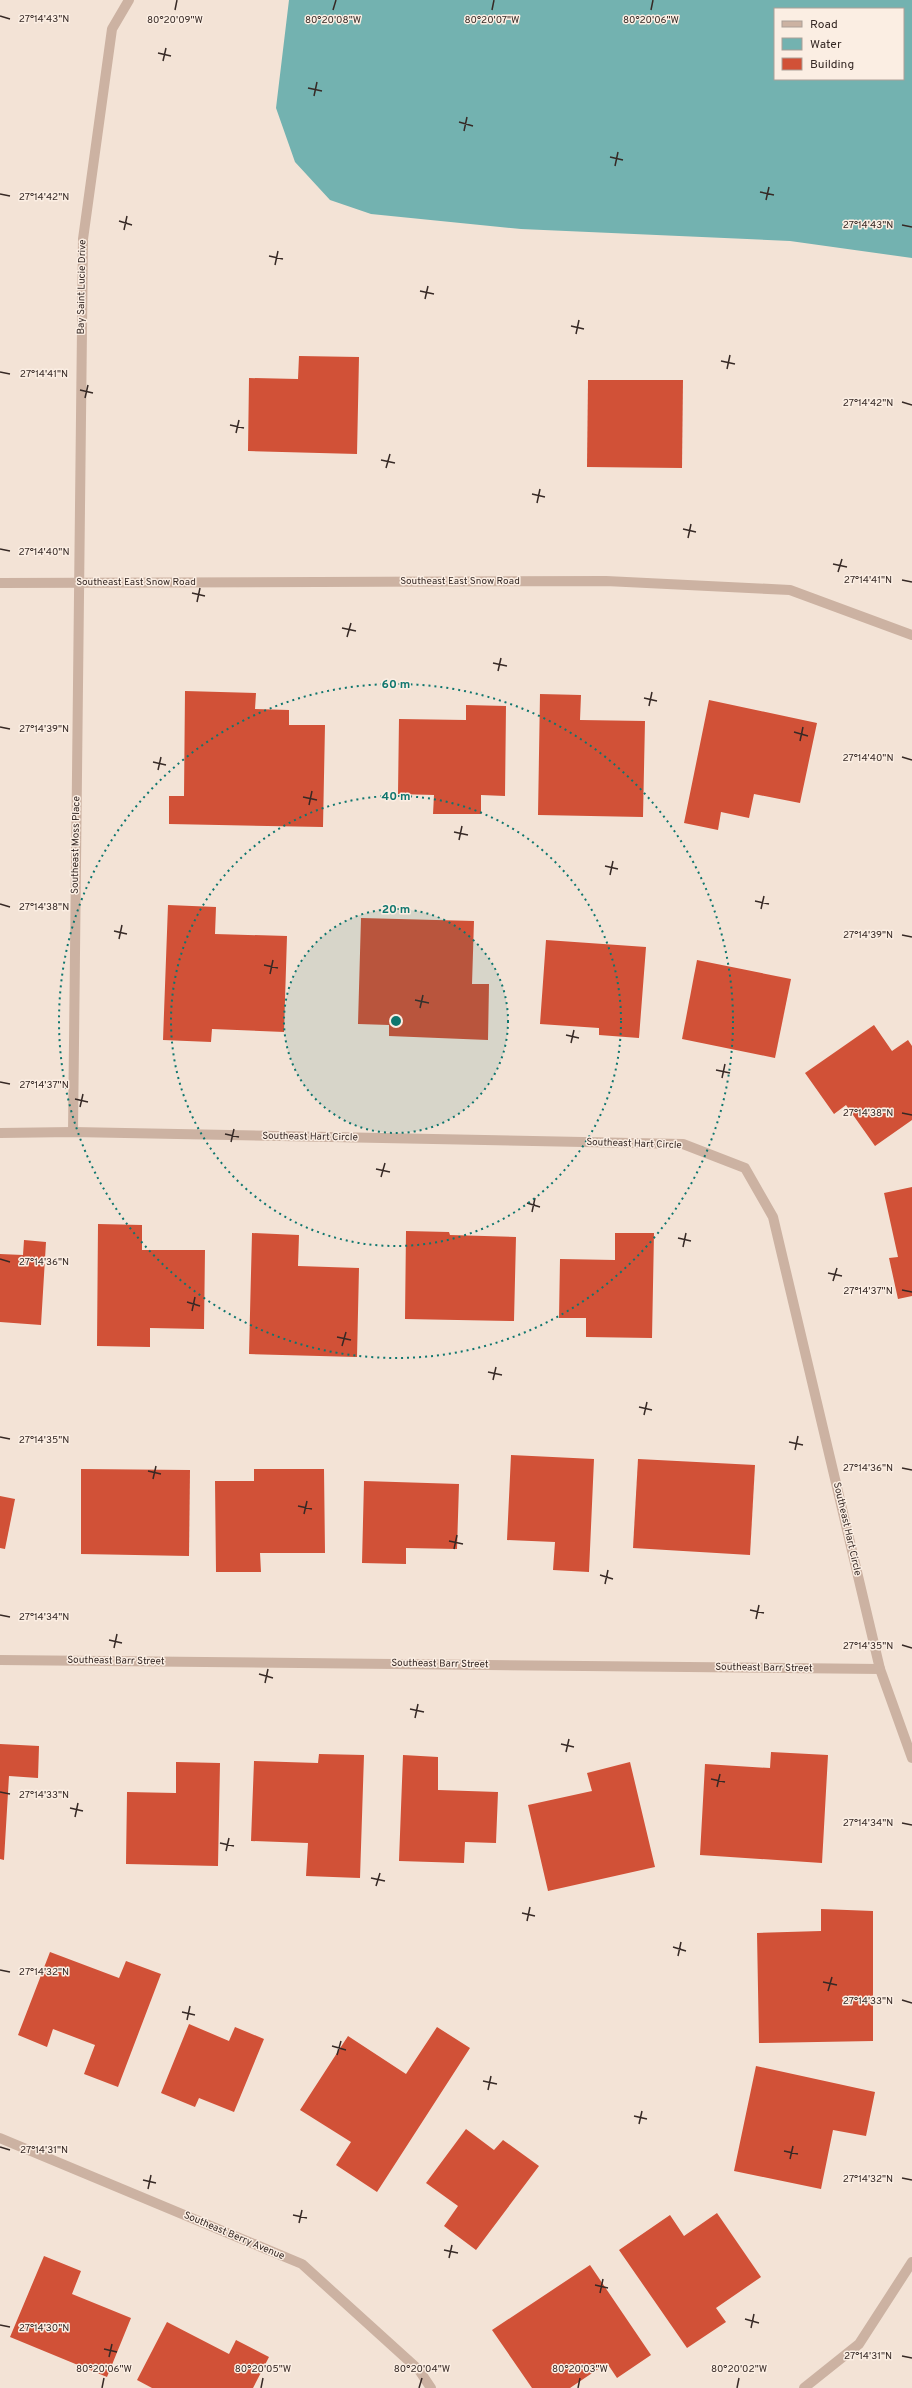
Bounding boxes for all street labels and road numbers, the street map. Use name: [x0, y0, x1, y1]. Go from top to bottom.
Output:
street label: Bay Saint Lucie Drive: [75, 239, 89, 335]
street label: Southeast East Snow Road: [400, 575, 520, 588]
street label: Southeast East Snow Road: [76, 576, 196, 589]
street label: Southeast Moss Place: [69, 796, 83, 894]
street label: Southeast Hart Circle: [262, 1130, 358, 1144]
street label: Southeast Hart Circle: [586, 1136, 682, 1152]
street label: Southeast Hart Circle: [830, 1481, 864, 1577]
street label: Southeast Barr Street: [67, 1654, 165, 1668]
street label: Southeast Barr Street: [391, 1657, 489, 1671]
street label: Southeast Barr Street: [715, 1661, 813, 1675]
street label: Southeast Berry Avenue: [182, 2209, 286, 2263]

